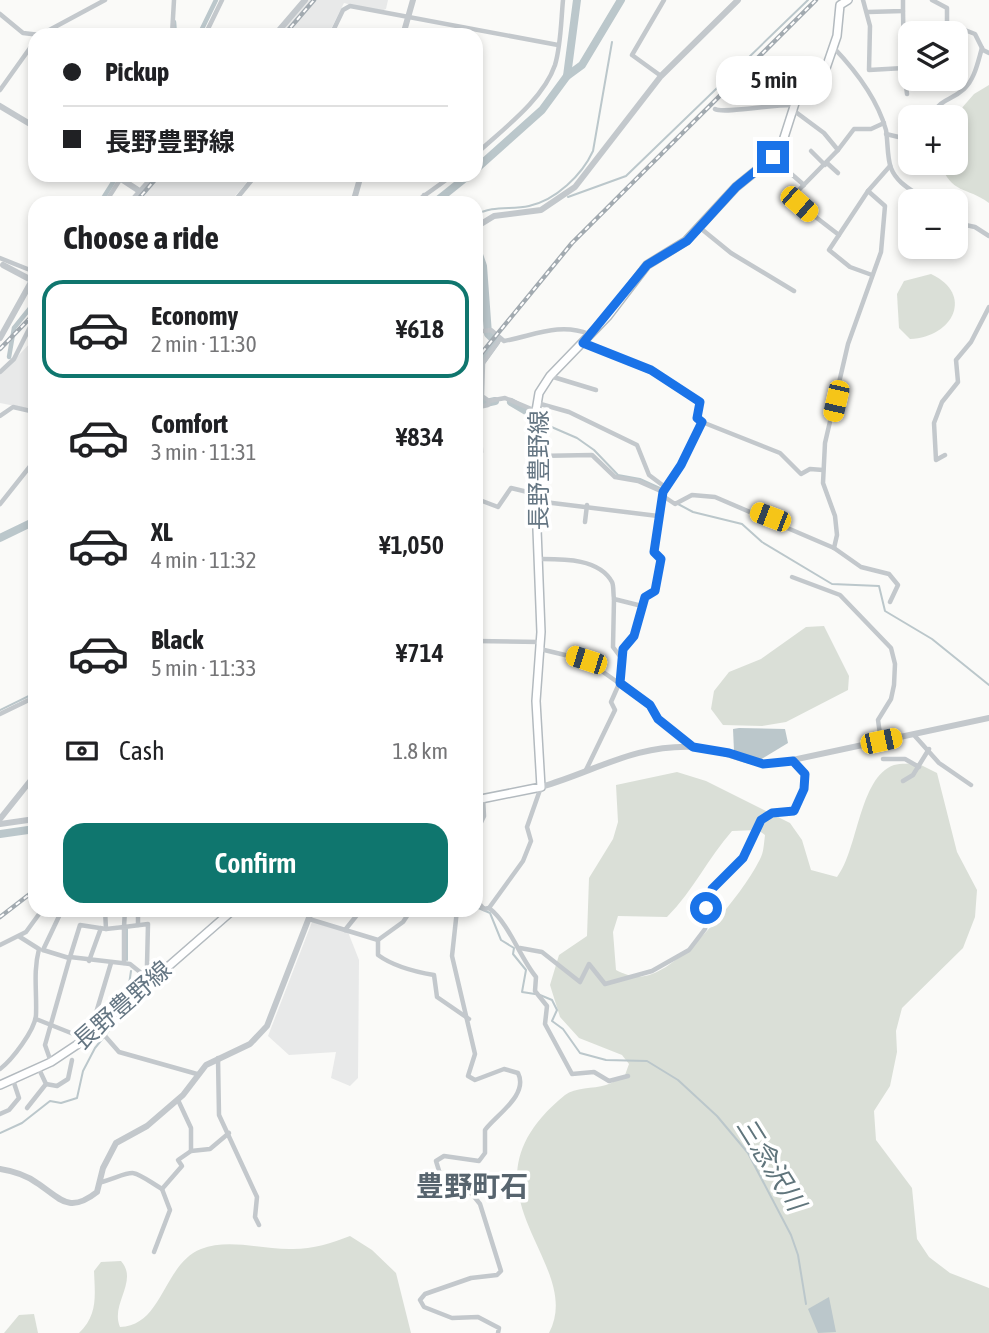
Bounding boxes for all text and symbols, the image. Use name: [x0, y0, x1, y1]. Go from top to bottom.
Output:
map controls: [898, 21, 968, 259]
button: layers: [898, 21, 968, 91]
callout: 5 min: [715, 55, 831, 104]
text: Pickup: [105, 57, 169, 87]
text: 5 min: [751, 67, 797, 93]
button: +: [898, 105, 968, 175]
text: 長野豊野線: [105, 127, 235, 157]
route end: [757, 141, 789, 173]
car: [777, 182, 822, 226]
button: −: [898, 189, 968, 259]
text: Choose a ride: [63, 219, 219, 256]
icon: car: [67, 298, 130, 361]
text: Economy: [151, 301, 238, 331]
text: ¥618: [396, 314, 444, 344]
text: 2 min · 11:30: [151, 331, 257, 357]
car: [822, 378, 851, 424]
icon: car: [67, 406, 130, 469]
text: Comfort: [151, 409, 228, 439]
street label: 長野豊野線: [525, 410, 552, 530]
text: ¥834: [396, 422, 444, 452]
text: 3 min · 11:31: [151, 439, 257, 465]
car: [747, 500, 794, 534]
icon: car: [67, 514, 130, 577]
text: XL: [151, 517, 173, 547]
text: ¥1,050: [379, 530, 444, 560]
text: 4 min · 11:32: [151, 547, 257, 573]
icon: car: [67, 622, 130, 685]
text: Black: [151, 625, 203, 655]
text: ¥714: [396, 638, 444, 668]
car: [563, 644, 610, 676]
text: 5 min · 11:33: [151, 655, 257, 681]
car: [859, 726, 904, 756]
icon: cash: [63, 732, 101, 770]
text: Cash: [119, 736, 165, 766]
text: 1.8 km: [392, 738, 448, 764]
button: Confirm: [63, 823, 448, 903]
route start: [690, 892, 722, 924]
street label: 長野豊野線: [68, 955, 176, 1055]
water label: 三念沢川: [731, 1112, 813, 1219]
district label: 豊野町石: [416, 1170, 528, 1202]

